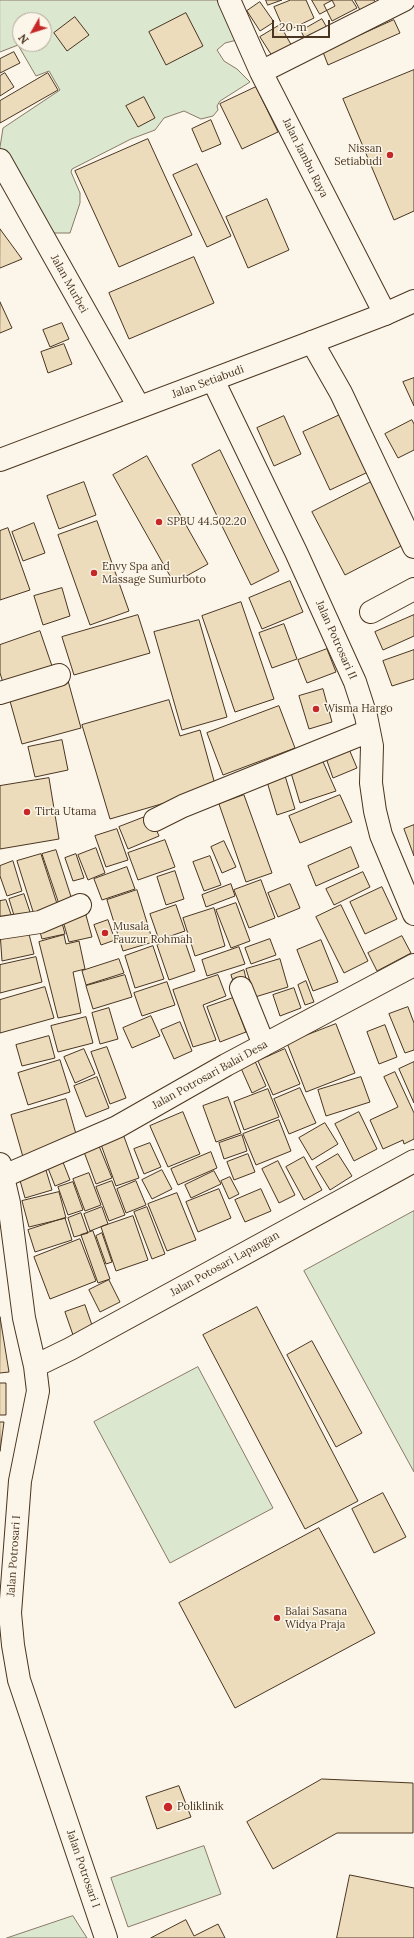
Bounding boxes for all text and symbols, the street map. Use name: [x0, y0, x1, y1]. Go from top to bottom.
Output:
north arrow: [12, 12, 52, 52]
scale bar: [274, 12, 332, 38]
text: 20 m: [279, 19, 307, 34]
text: N: [15, 31, 32, 47]
street label: Jalan Jambu Raya: [279, 116, 331, 200]
place label: Nissan Setiabudi: [334, 142, 382, 168]
marker: Nissan Setiabudi: [385, 150, 395, 160]
street label: Jalan Murbei: [48, 253, 90, 315]
street label: Jalan Setiabudi: [170, 363, 246, 401]
place label: SPBU 44.502.20: [167, 515, 247, 529]
marker: SPBU 44.502.20: [154, 517, 164, 527]
place label: Envy Spa and Massage Sumurboto: [102, 560, 206, 586]
marker: Envy Spa and Massage Sumurboto: [89, 568, 99, 578]
street label: Jalan Potrosari II: [313, 598, 359, 682]
place label: Wisma Hargo: [324, 702, 393, 716]
marker: Wisma Hargo: [311, 704, 321, 714]
place label: Tirta Utama: [35, 805, 96, 819]
marker: Tirta Utama: [22, 807, 32, 817]
place label: Musala Fauzur Rohmah: [113, 920, 193, 946]
marker: Musala Fauzur Rohmah: [100, 928, 110, 938]
street label: Jalan Potrosari Balai Desa: [150, 1038, 270, 1112]
street label: Jalan Potosari Lapangan: [168, 1228, 282, 1300]
street label: Jalan Potrosari I: [5, 1515, 23, 1597]
place label: Balai Sasana Widya Praja: [285, 1605, 347, 1631]
marker: Balai Sasana Widya Praja: [272, 1613, 282, 1623]
place label: Poliklinik: [177, 1800, 224, 1814]
marker: Poliklinik: [162, 1801, 174, 1813]
street label: Jalan Potrosari I: [64, 1828, 102, 1910]

